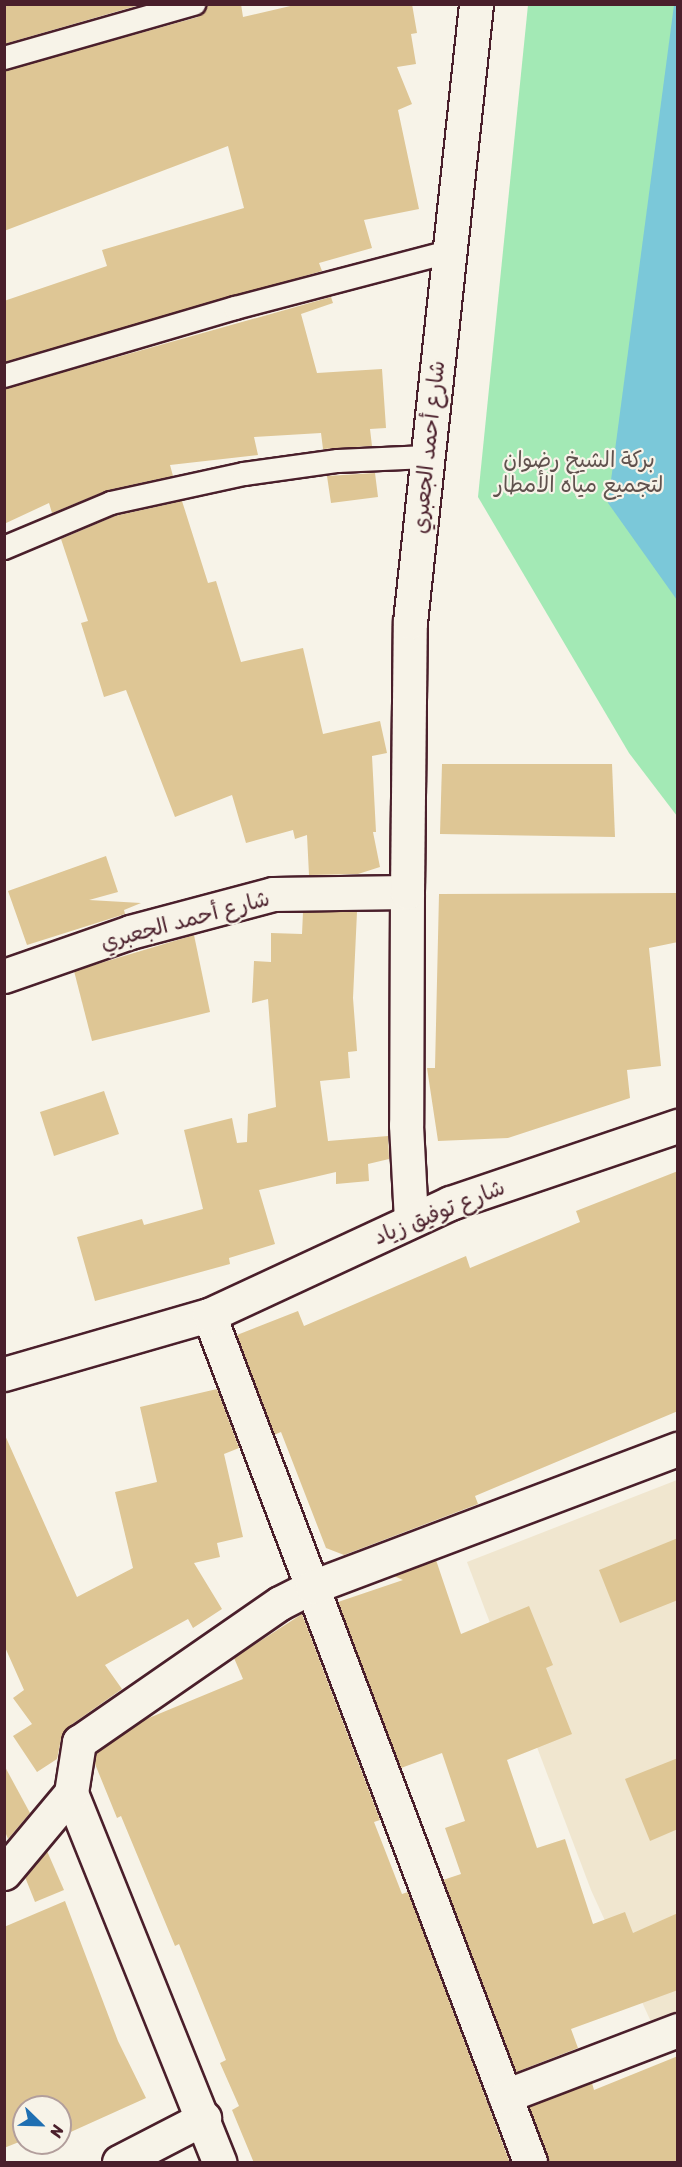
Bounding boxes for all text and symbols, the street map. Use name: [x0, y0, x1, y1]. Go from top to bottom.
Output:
street label: شارع أحمد الجعبري: [406, 359, 450, 535]
park label: بركة الشيخ رضوان لتجميع مياه الأمطار: [495, 446, 663, 498]
street label: شارع أحمد الجعبري: [97, 885, 273, 955]
street label: شارع توفيق زياد: [370, 1174, 508, 1250]
north arrow: [12, 2095, 72, 2155]
text: N: [42, 2121, 73, 2142]

